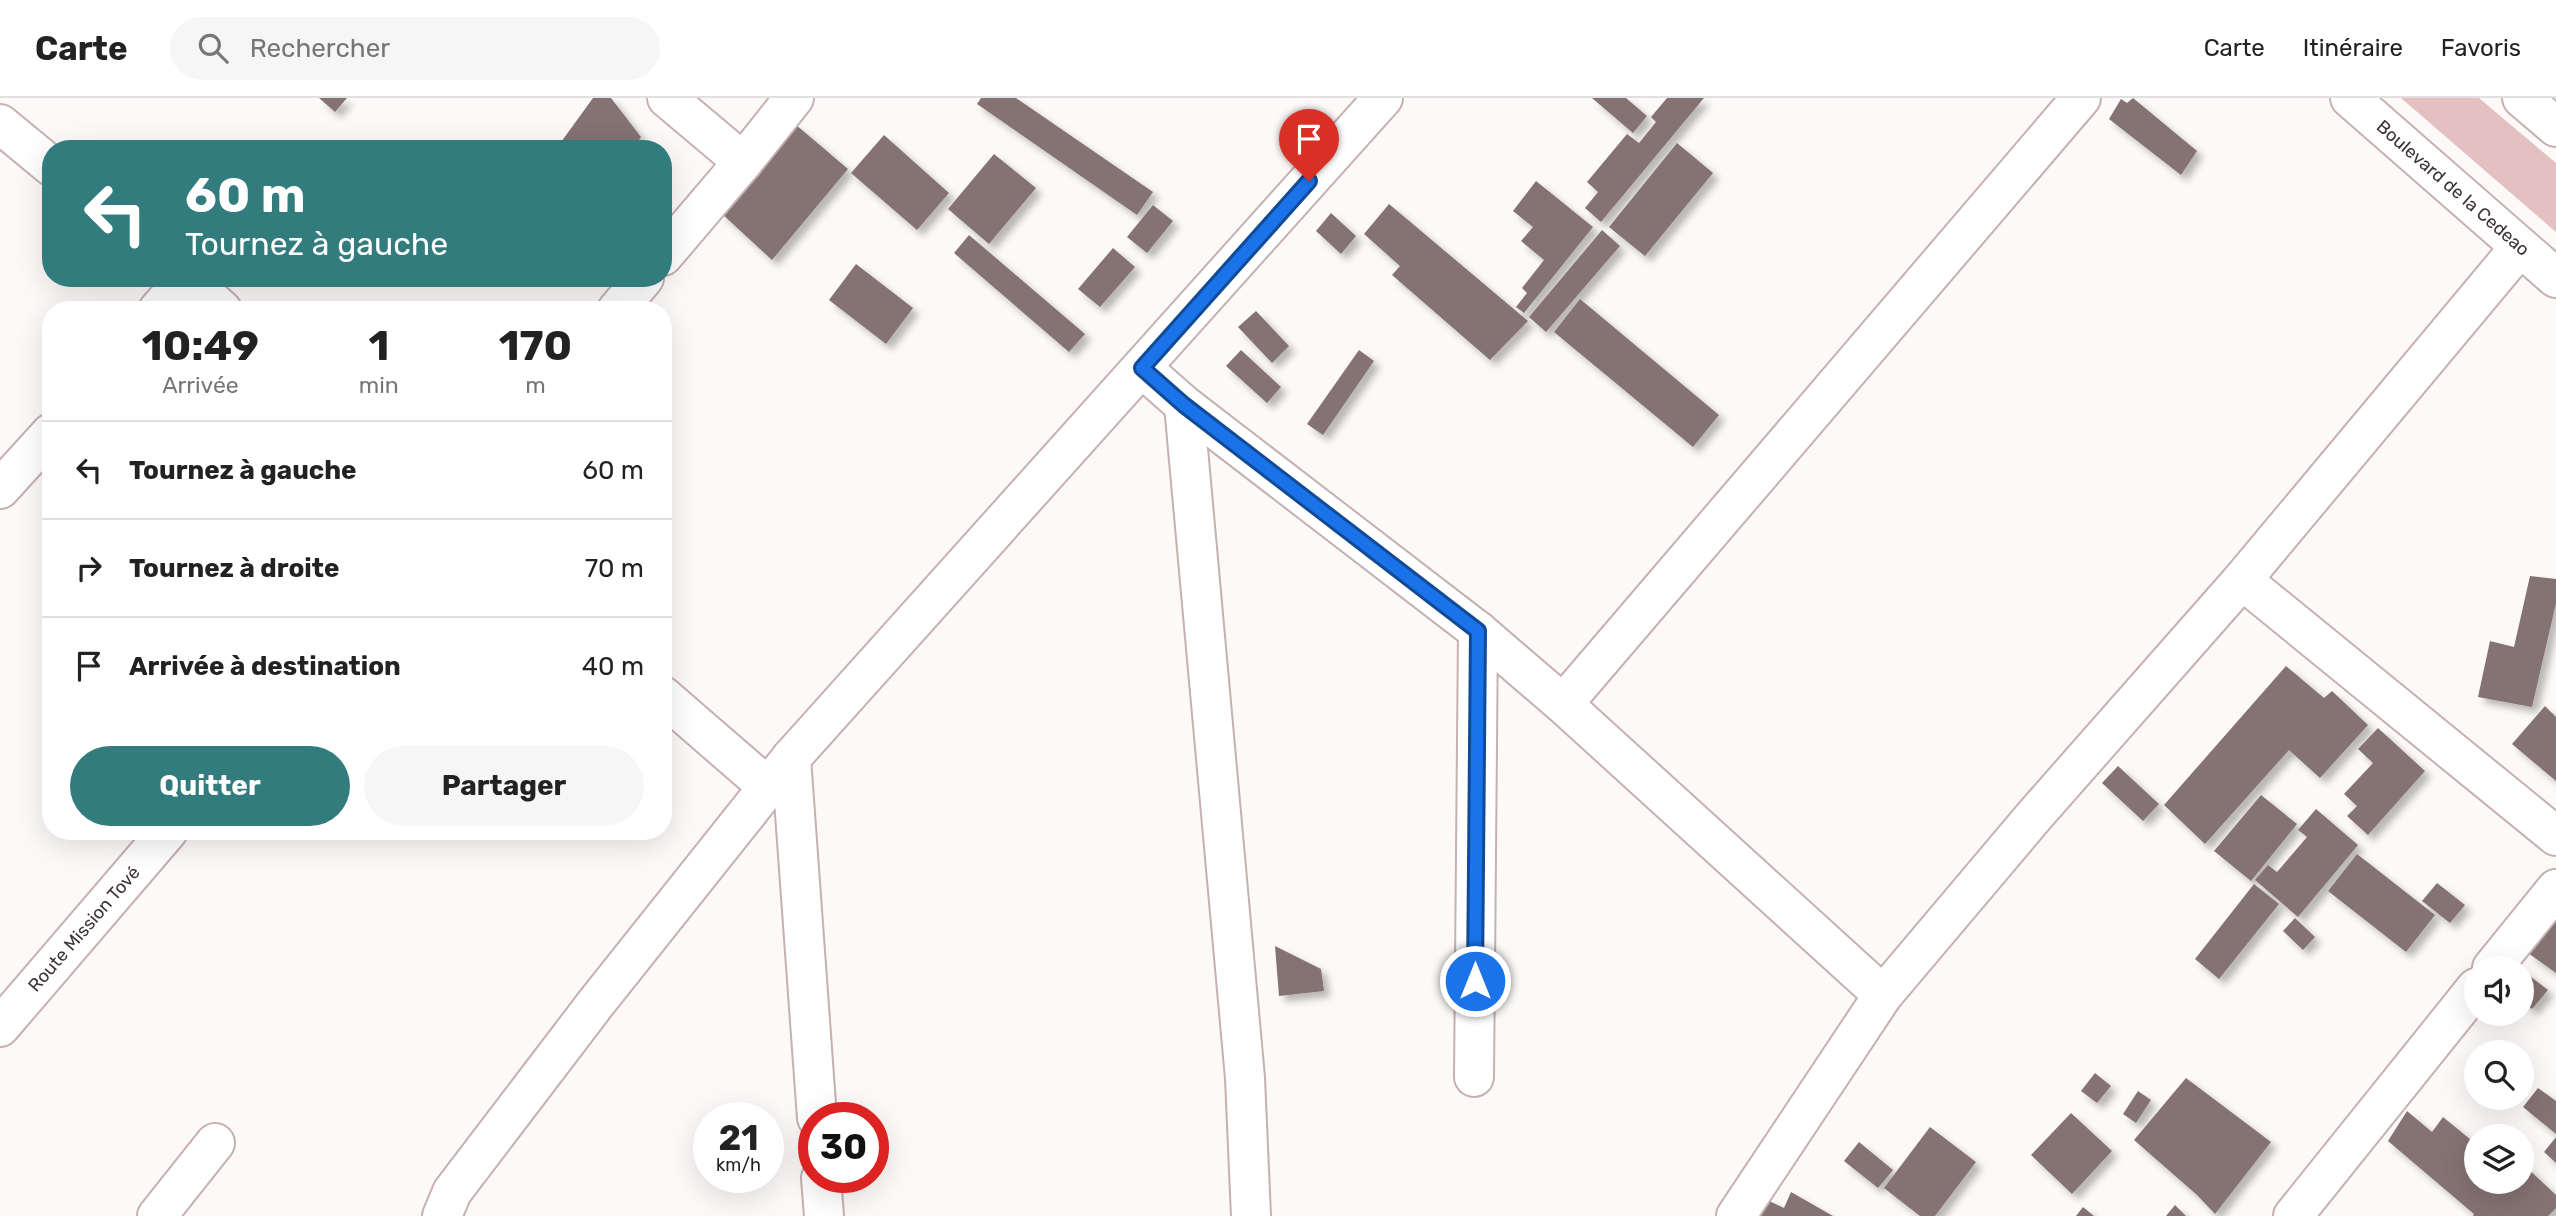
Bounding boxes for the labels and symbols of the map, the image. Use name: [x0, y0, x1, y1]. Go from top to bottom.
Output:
pin: [1279, 109, 1339, 181]
street label: Boulevard de la Cedeao: [2372, 116, 2534, 260]
street label: Route Mission Tové: [23, 862, 145, 996]
position arrow: [1438, 944, 1512, 1018]
speed limit sign: 30: [798, 1102, 889, 1193]

